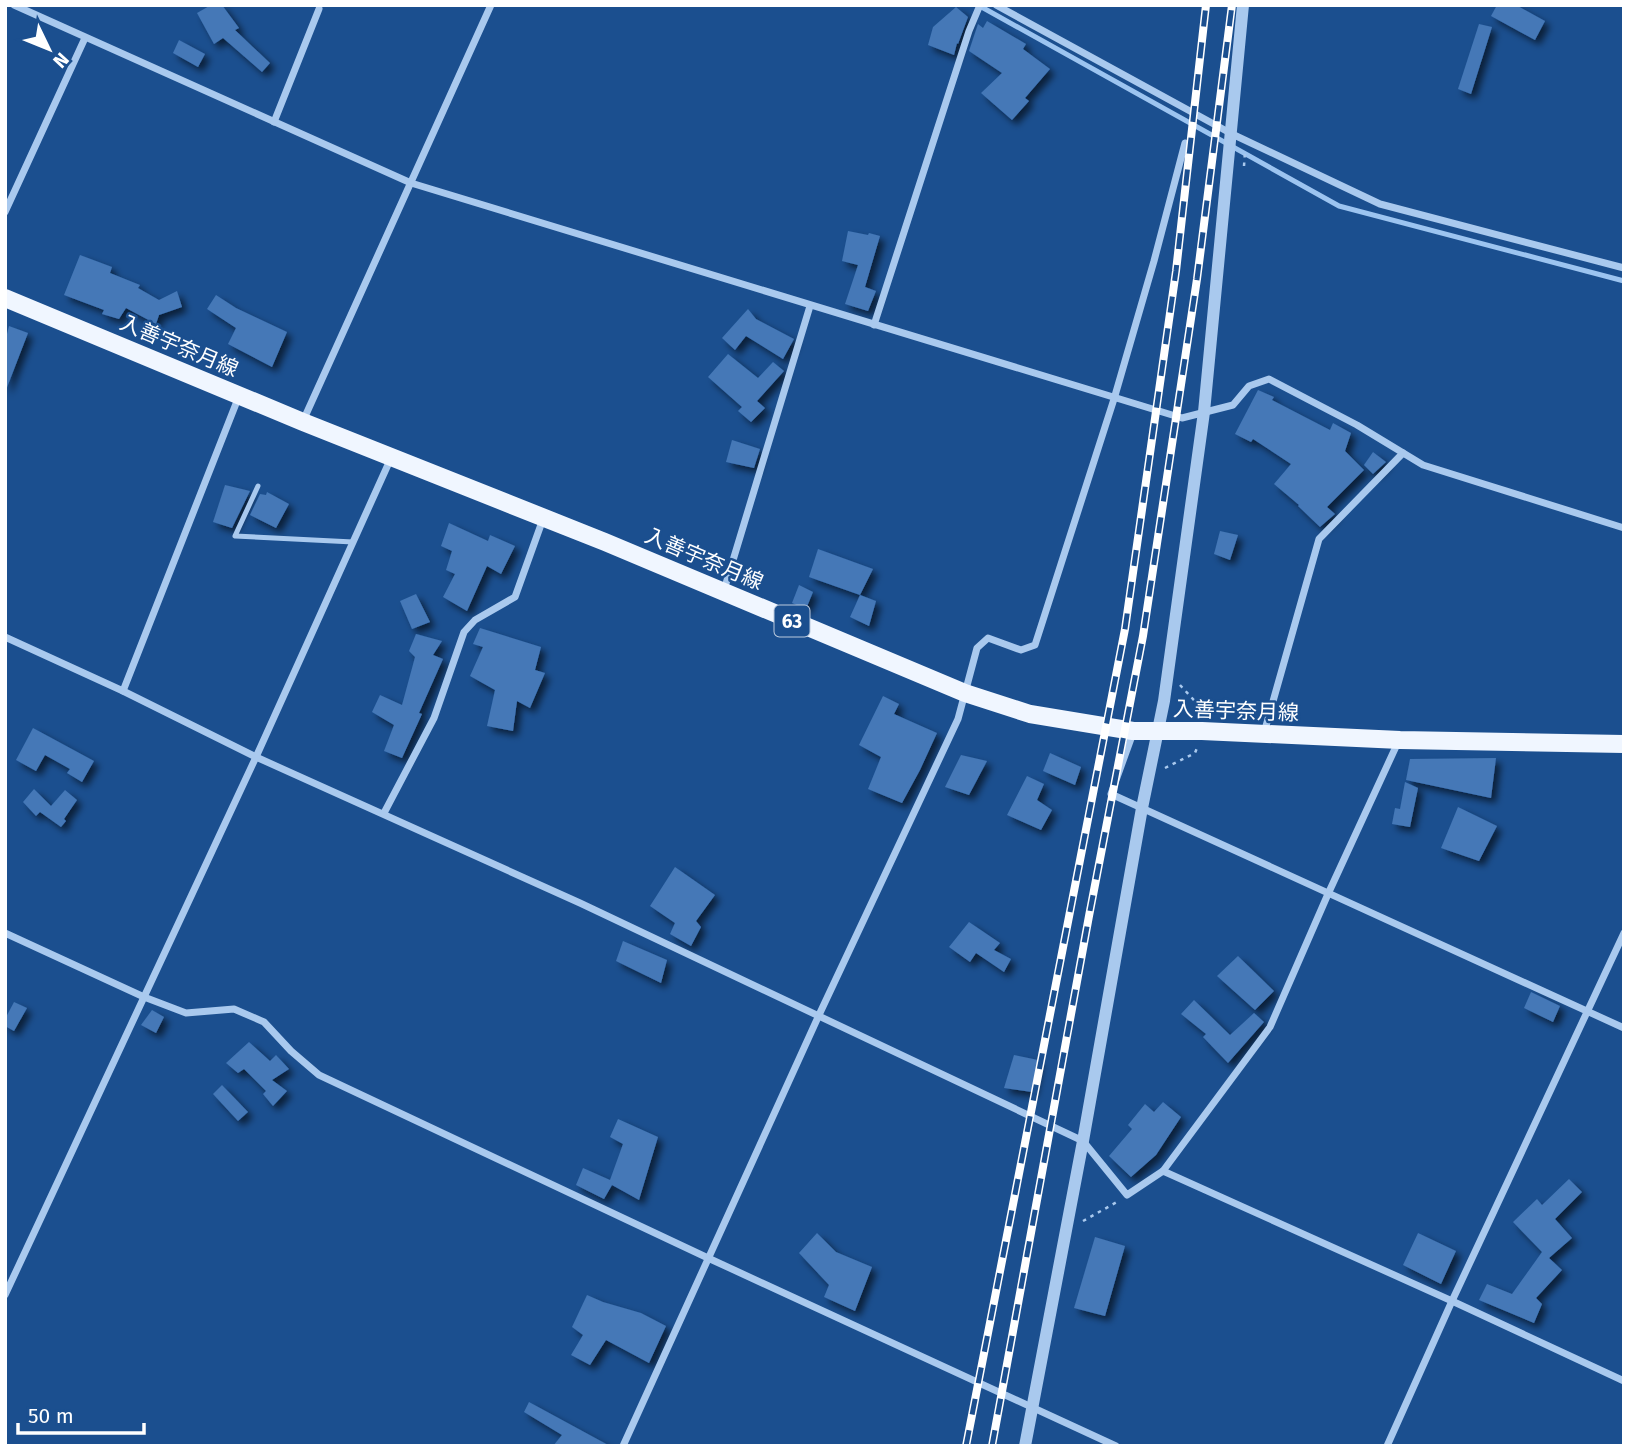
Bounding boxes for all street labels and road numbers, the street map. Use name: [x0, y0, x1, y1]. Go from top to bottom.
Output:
street label: 入善宇奈月線: [116, 309, 242, 383]
street label: 入善宇奈月線: [641, 522, 767, 596]
road number: 63: [774, 606, 810, 636]
street label: 入善宇奈月線: [1173, 696, 1299, 726]

